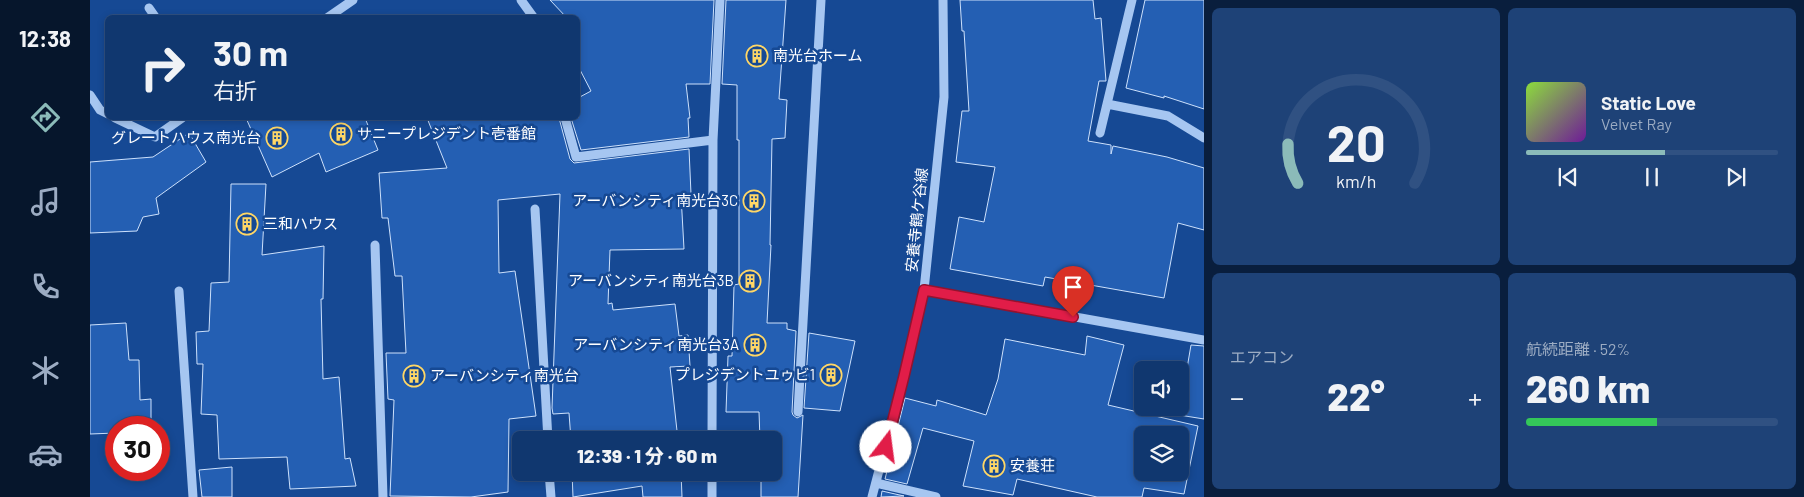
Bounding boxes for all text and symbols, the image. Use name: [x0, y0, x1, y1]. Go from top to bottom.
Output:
text: 12:38: [19, 25, 71, 51]
text: 30 m: [213, 31, 288, 73]
icon: right: [130, 35, 195, 100]
building icon: 南光台ホーム: [745, 44, 769, 68]
place label: 南光台ホーム: [773, 46, 863, 64]
text: 右折: [213, 77, 257, 103]
text: Static Love: [1601, 91, 1696, 114]
icon: directions: [28, 100, 63, 135]
text: 20: [1327, 110, 1385, 172]
text: Velvet Ray: [1601, 114, 1672, 133]
building icon: サニープレジデント壱番館: [329, 122, 353, 146]
place label: サニープレジデント壱番館: [357, 124, 536, 142]
building icon: グレートハウス南光台: [265, 126, 289, 150]
place label: グレートハウス南光台: [111, 128, 261, 146]
icon: previous: [1554, 163, 1582, 191]
icon: pause: [1638, 163, 1666, 191]
icon: next: [1722, 163, 1750, 191]
street label: 安養寺鶴ケ谷線: [902, 167, 930, 273]
text: km/h: [1336, 170, 1376, 192]
icon: music: [28, 184, 63, 219]
building icon: アーバンシティ南光台3C: [742, 189, 766, 213]
place label: アーバンシティ南光台3C: [572, 191, 738, 209]
building icon: 三和ハウス: [235, 212, 259, 236]
place label: 三和ハウス: [263, 214, 338, 232]
pin: [1052, 266, 1094, 317]
icon: phone: [28, 269, 63, 304]
building icon: アーバンシティ南光台3B: [738, 269, 762, 293]
place label: アーバンシティ南光台3B: [568, 271, 734, 289]
icon: arrive: [1059, 273, 1087, 301]
building icon: アーバンシティ南光台3A: [743, 333, 767, 357]
place label: アーバンシティ南光台3A: [573, 335, 739, 353]
text: 航続距離 · 52%: [1526, 339, 1630, 358]
text: エアコン: [1230, 347, 1294, 366]
icon: climate: [28, 353, 63, 388]
map controls: [1134, 361, 1189, 481]
button: sound: [1134, 361, 1189, 416]
building icon: プレジデントユゥビ1: [819, 363, 843, 387]
building icon: アーバンシティ南光台: [402, 364, 426, 388]
place label: プレジデントユゥビ1: [675, 365, 815, 383]
text: 260 km: [1526, 365, 1650, 411]
place label: アーバンシティ南光台: [430, 366, 579, 384]
text: 22°: [1327, 373, 1385, 419]
text: −: [1230, 380, 1244, 414]
text: +: [1468, 380, 1482, 414]
speed limit sign: 30: [105, 416, 170, 481]
position arrow: [859, 420, 911, 472]
button: layers: [1134, 426, 1189, 481]
icon: car: [28, 437, 63, 472]
text: 12:39 · 1 分 · 60 m: [577, 444, 717, 467]
building icon: 安養荘: [982, 454, 1006, 478]
place label: 安養荘: [1010, 456, 1055, 474]

